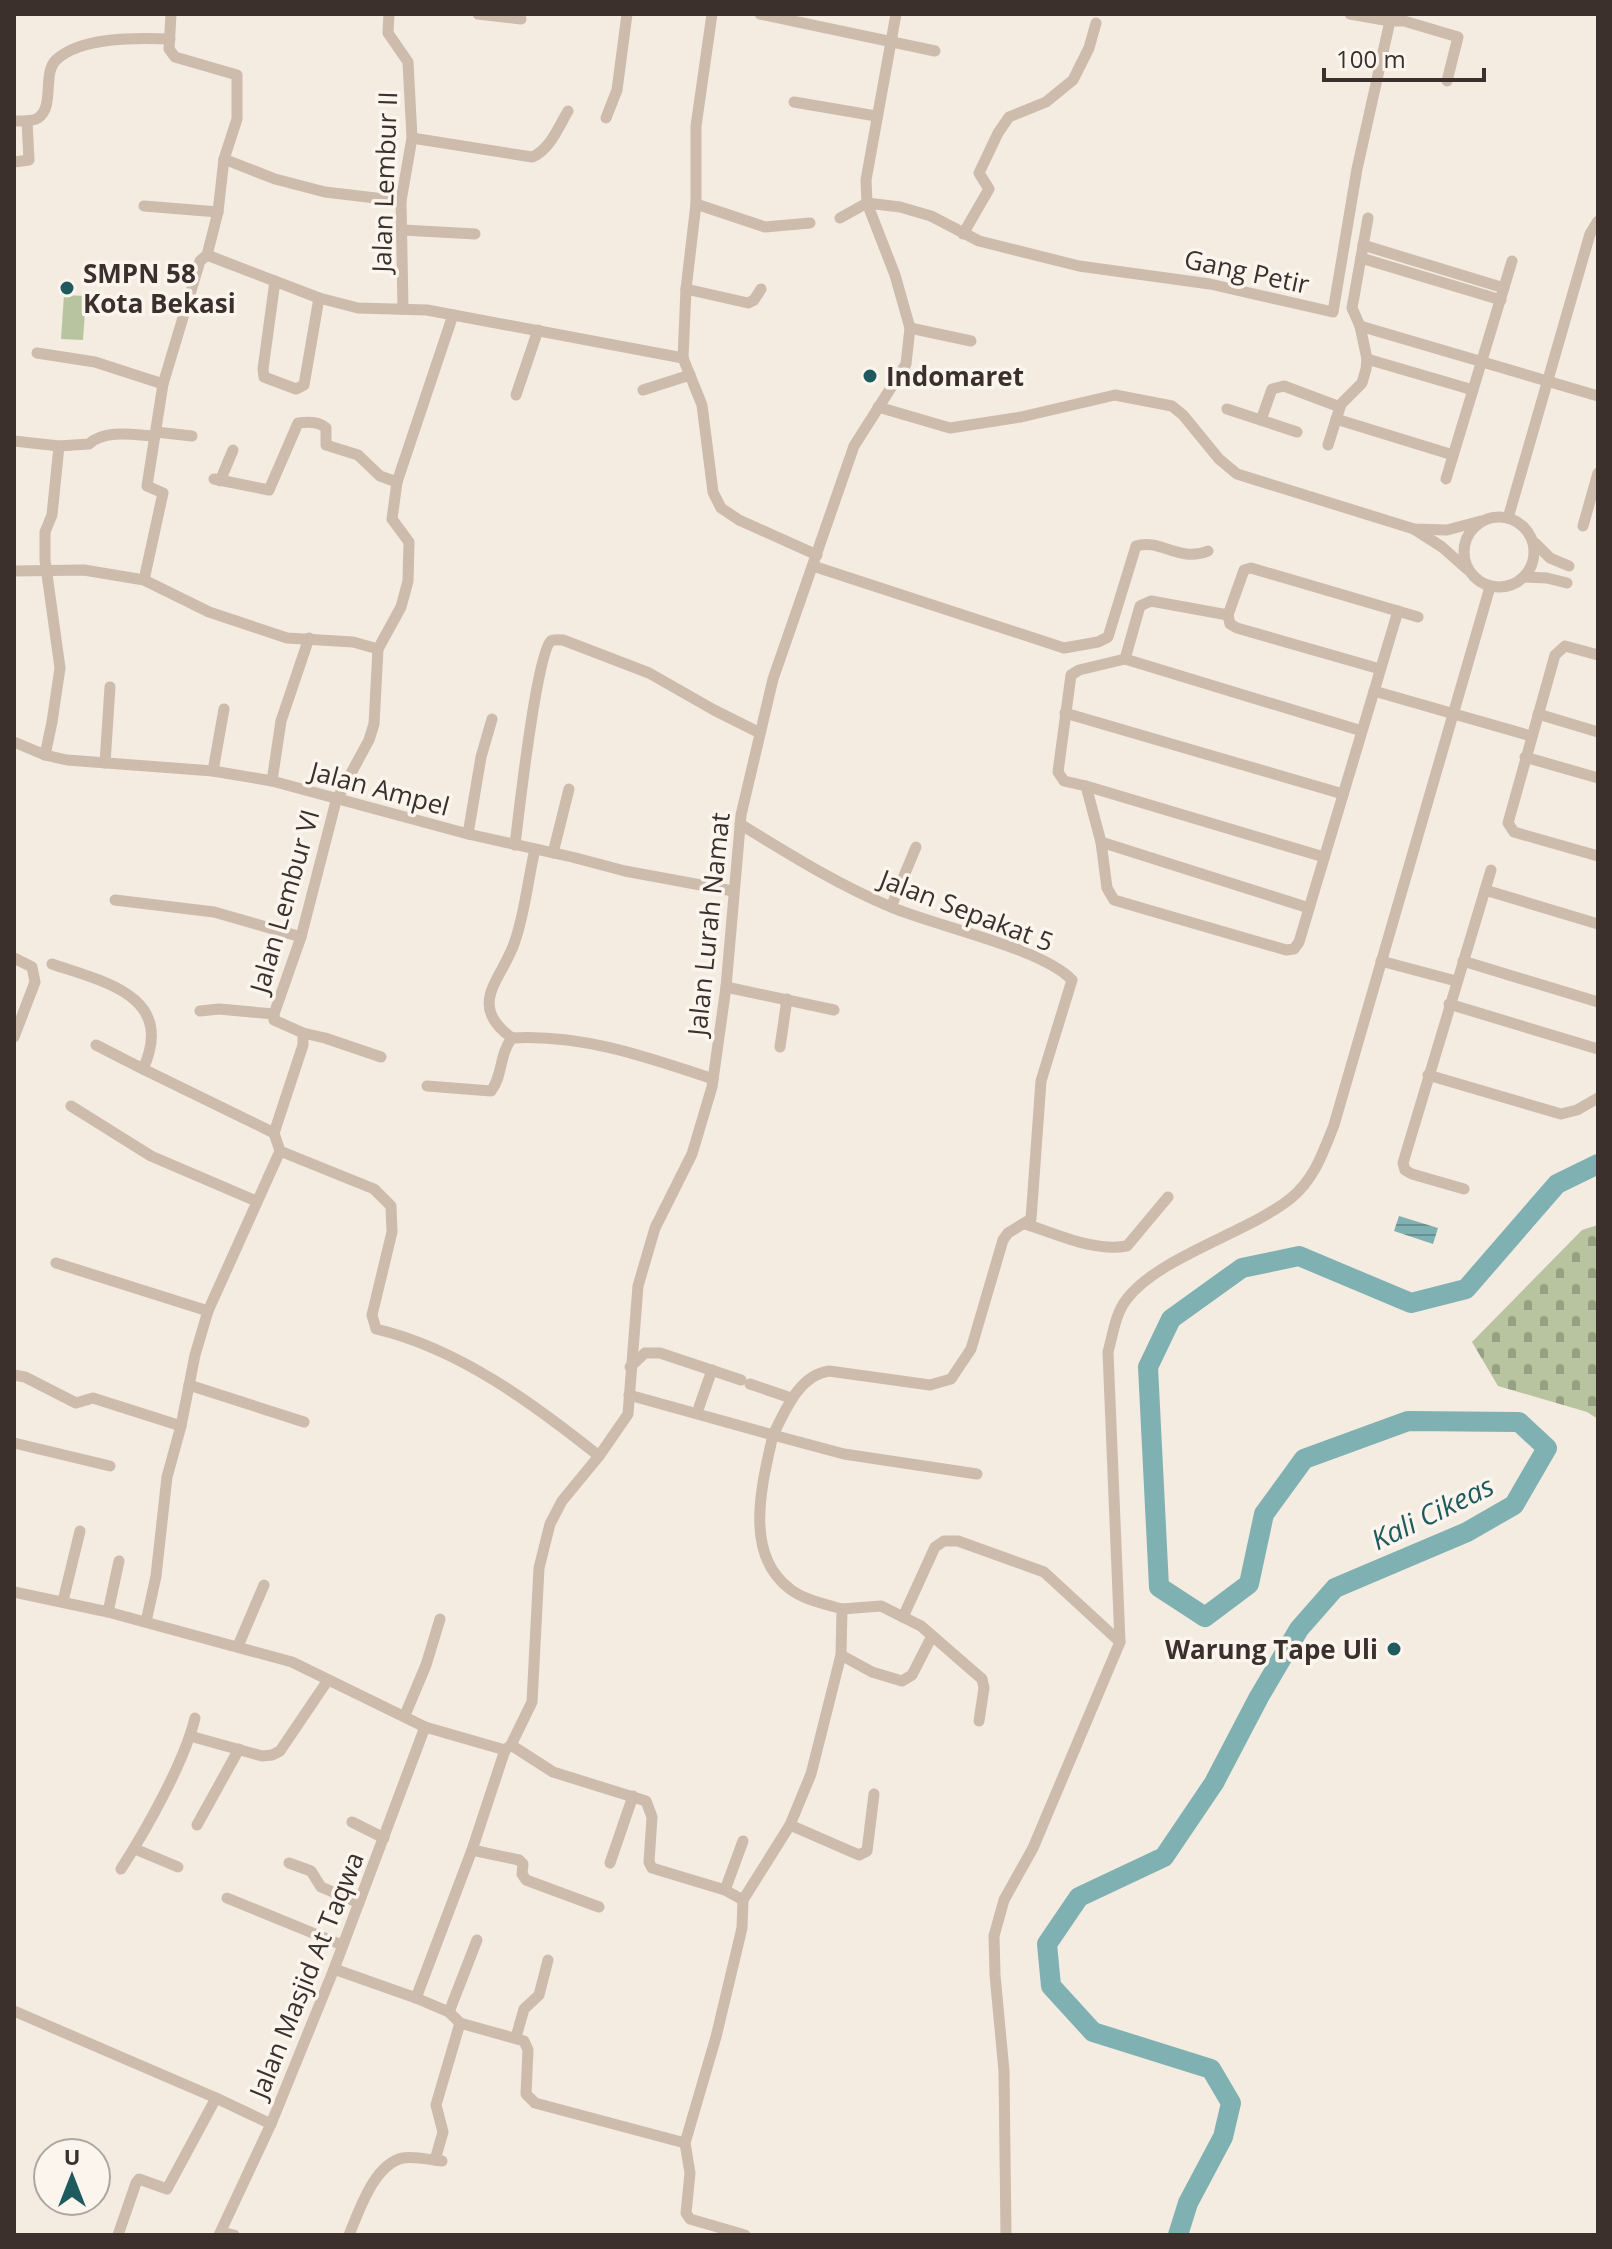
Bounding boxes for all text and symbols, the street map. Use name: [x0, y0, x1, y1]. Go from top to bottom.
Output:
scale bar: [1324, 32, 1484, 82]
text: 100 m: [1336, 42, 1406, 75]
street label: Jalan Lembur II: [363, 91, 405, 276]
street label: Gang Petir: [1181, 240, 1313, 302]
place label: SMPN 58 Kota Bekasi: [83, 255, 236, 321]
marker: SMPN 58 Kota Bekasi: [58, 279, 76, 297]
place label: Indomaret: [886, 358, 1024, 394]
marker: Indomaret: [861, 367, 879, 385]
street label: Jalan Ampel: [304, 751, 454, 824]
street label: Jalan Lembur VI: [240, 805, 327, 1000]
street label: Jalan Lurah Namat: [678, 811, 738, 1040]
street label: Jalan Sepakat 5: [872, 859, 1059, 960]
water label: Kali Cikeas: [1364, 1466, 1500, 1558]
place label: Warung Tape Uli: [1165, 1631, 1378, 1667]
marker: Warung Tape Uli: [1385, 1640, 1403, 1658]
street label: Jalan Masjid At Taqwa: [239, 1846, 372, 2106]
north arrow: [32, 2137, 112, 2217]
text: U: [64, 2141, 80, 2171]

